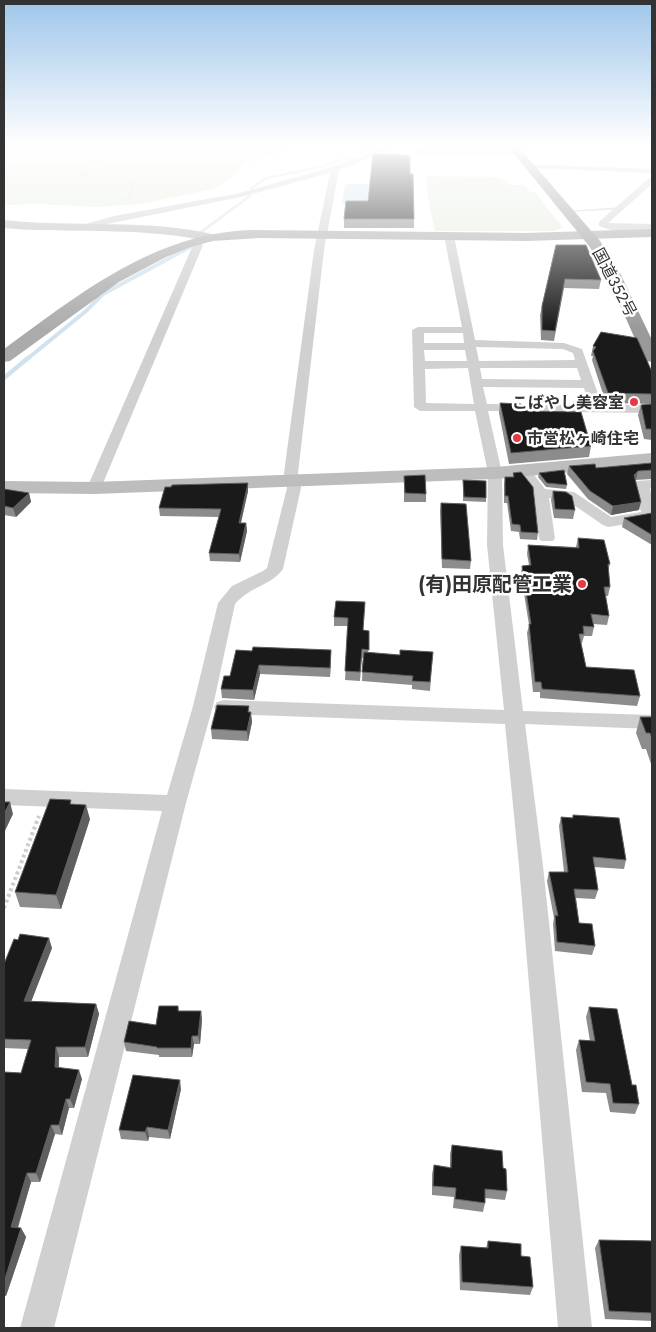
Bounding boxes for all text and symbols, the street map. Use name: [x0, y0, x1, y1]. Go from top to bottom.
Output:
street label: 国道352号: [587, 244, 642, 321]
place label: こばやし美容室: [512, 391, 624, 414]
marker: こばやし美容室: [628, 396, 640, 408]
place label: 市営松ヶ崎住宅: [527, 427, 639, 450]
marker: 市営松ヶ崎住宅: [511, 432, 523, 444]
place label: (有)田原配管工業: [418, 570, 572, 599]
marker: (有)田原配管工業: [576, 578, 588, 590]

